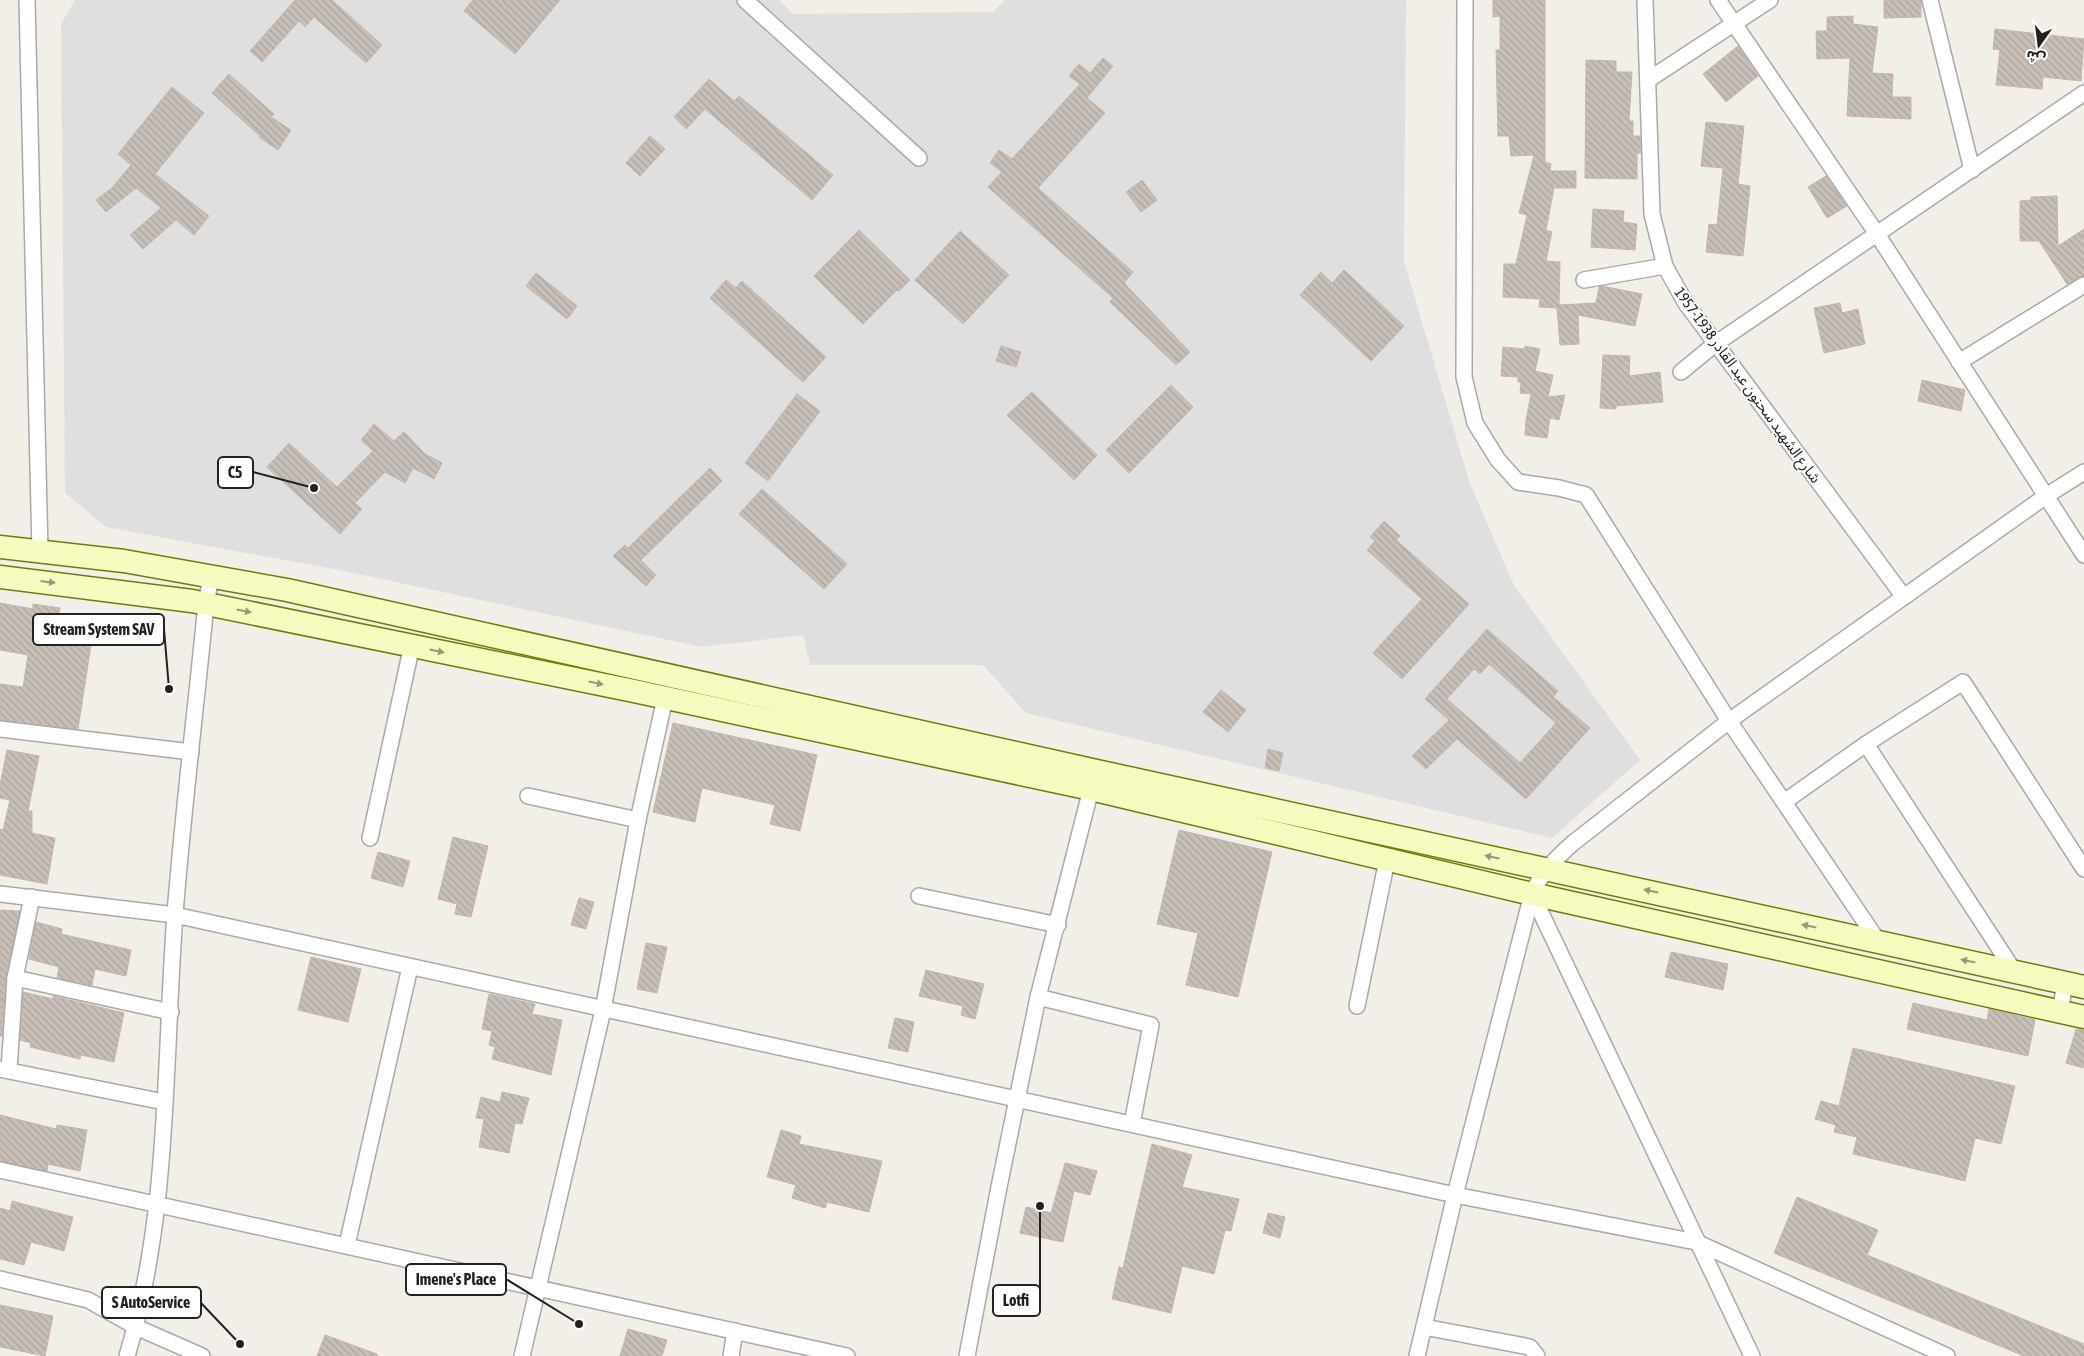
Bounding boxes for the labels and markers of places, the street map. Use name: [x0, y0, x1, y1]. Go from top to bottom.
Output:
callout: C5: [218, 457, 253, 488]
callout: Stream System SAV: [33, 614, 164, 645]
callout: Imene's Place: [406, 1264, 506, 1295]
callout: Lotfi: [993, 1285, 1040, 1316]
callout: S AutoService: [102, 1287, 201, 1318]

